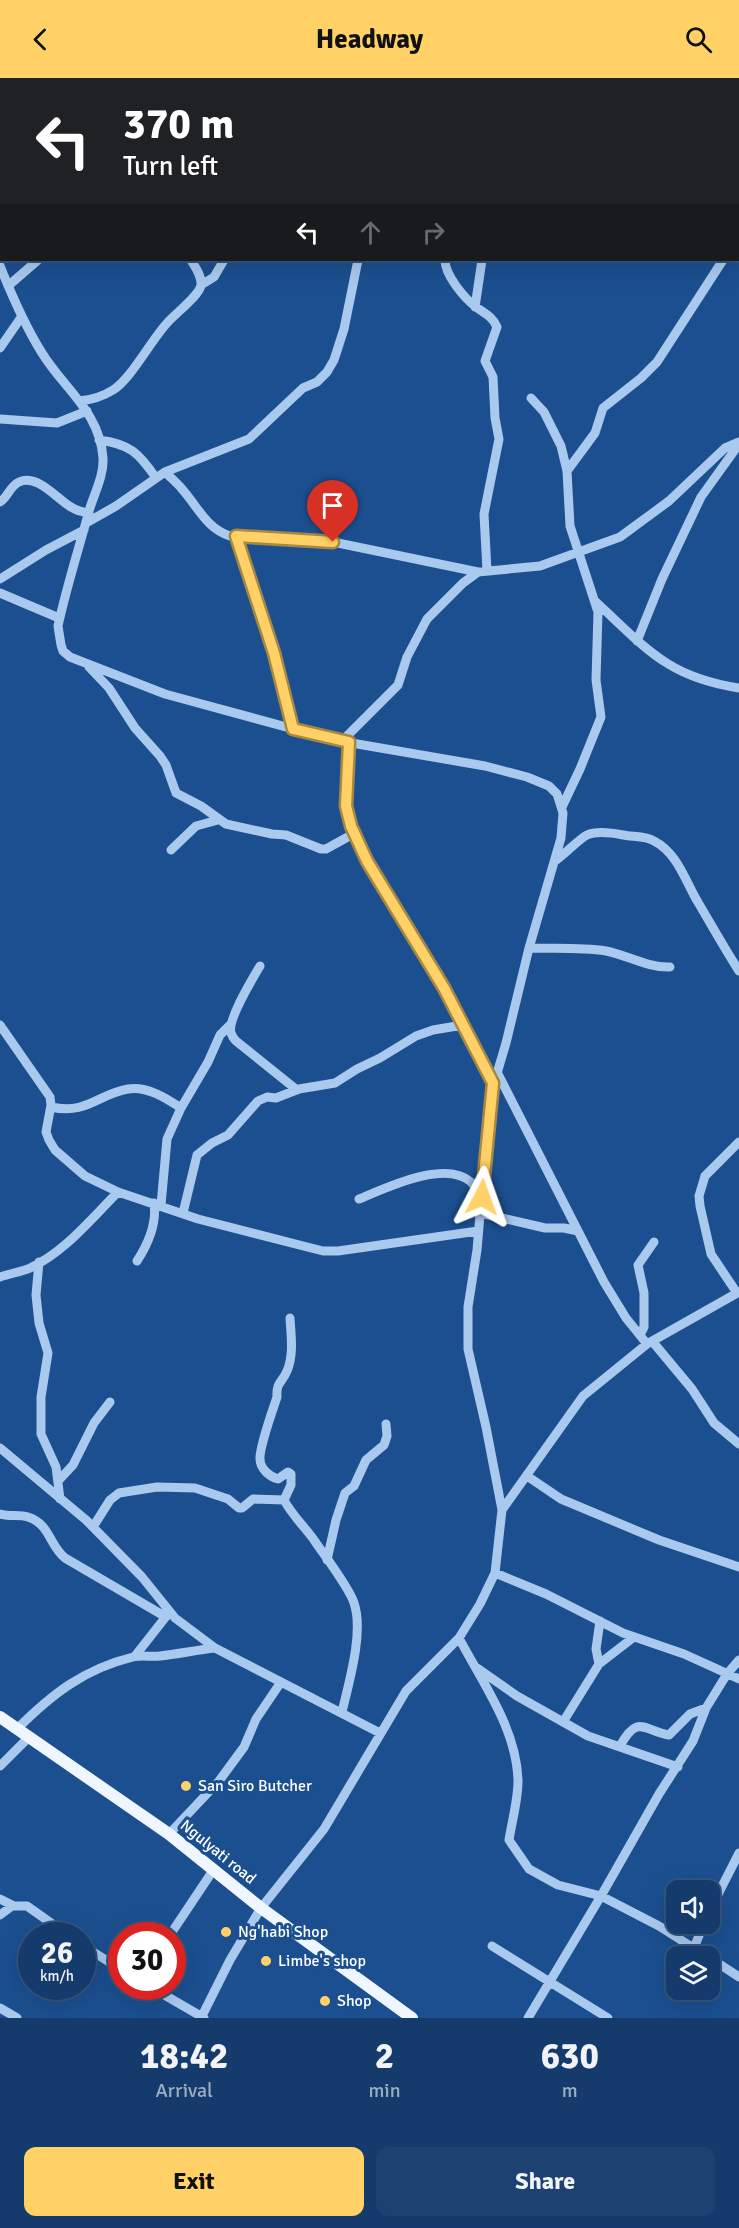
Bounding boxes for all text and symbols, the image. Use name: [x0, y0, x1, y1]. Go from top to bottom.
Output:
icon: back: [24, 23, 57, 56]
text: Headway: [316, 23, 423, 56]
icon: search: [682, 23, 715, 56]
text: 370 m: [123, 99, 234, 150]
icon: left: [24, 102, 102, 180]
text: Turn left: [123, 150, 218, 183]
icon: left: [291, 216, 324, 249]
icon: ahead: [354, 216, 387, 249]
icon: right: [417, 216, 450, 249]
pin: [307, 480, 358, 542]
icon: arrive: [316, 489, 349, 522]
position arrow: [450, 1165, 514, 1229]
place label: San Siro Butcher: [198, 1776, 312, 1796]
marker: San Siro Butcher: [179, 1779, 193, 1793]
street label: Ngulyati road: [176, 1815, 260, 1889]
map controls: [666, 1880, 720, 2000]
button: sound: [666, 1880, 720, 1934]
speed limit sign: 30: [108, 1922, 186, 2000]
place label: Ng'habi Shop: [238, 1922, 328, 1942]
marker: Ng'habi Shop: [219, 1925, 233, 1939]
text: 26: [41, 1935, 73, 1972]
button: layers: [666, 1946, 720, 2000]
place label: Limbe's shop: [278, 1951, 366, 1971]
marker: Limbe's shop: [259, 1954, 273, 1968]
text: km/h: [40, 1967, 74, 1985]
place label: Shop: [337, 1991, 371, 2011]
marker: Shop: [318, 1994, 332, 2008]
text: 18:42: [140, 2034, 228, 2079]
text: 2: [375, 2034, 394, 2079]
text: 630: [541, 2034, 599, 2079]
text: Arrival: [155, 2078, 213, 2103]
text: min: [368, 2078, 401, 2103]
text: m: [562, 2078, 578, 2103]
button: Exit: [24, 2147, 364, 2216]
button: Share: [376, 2147, 715, 2216]

